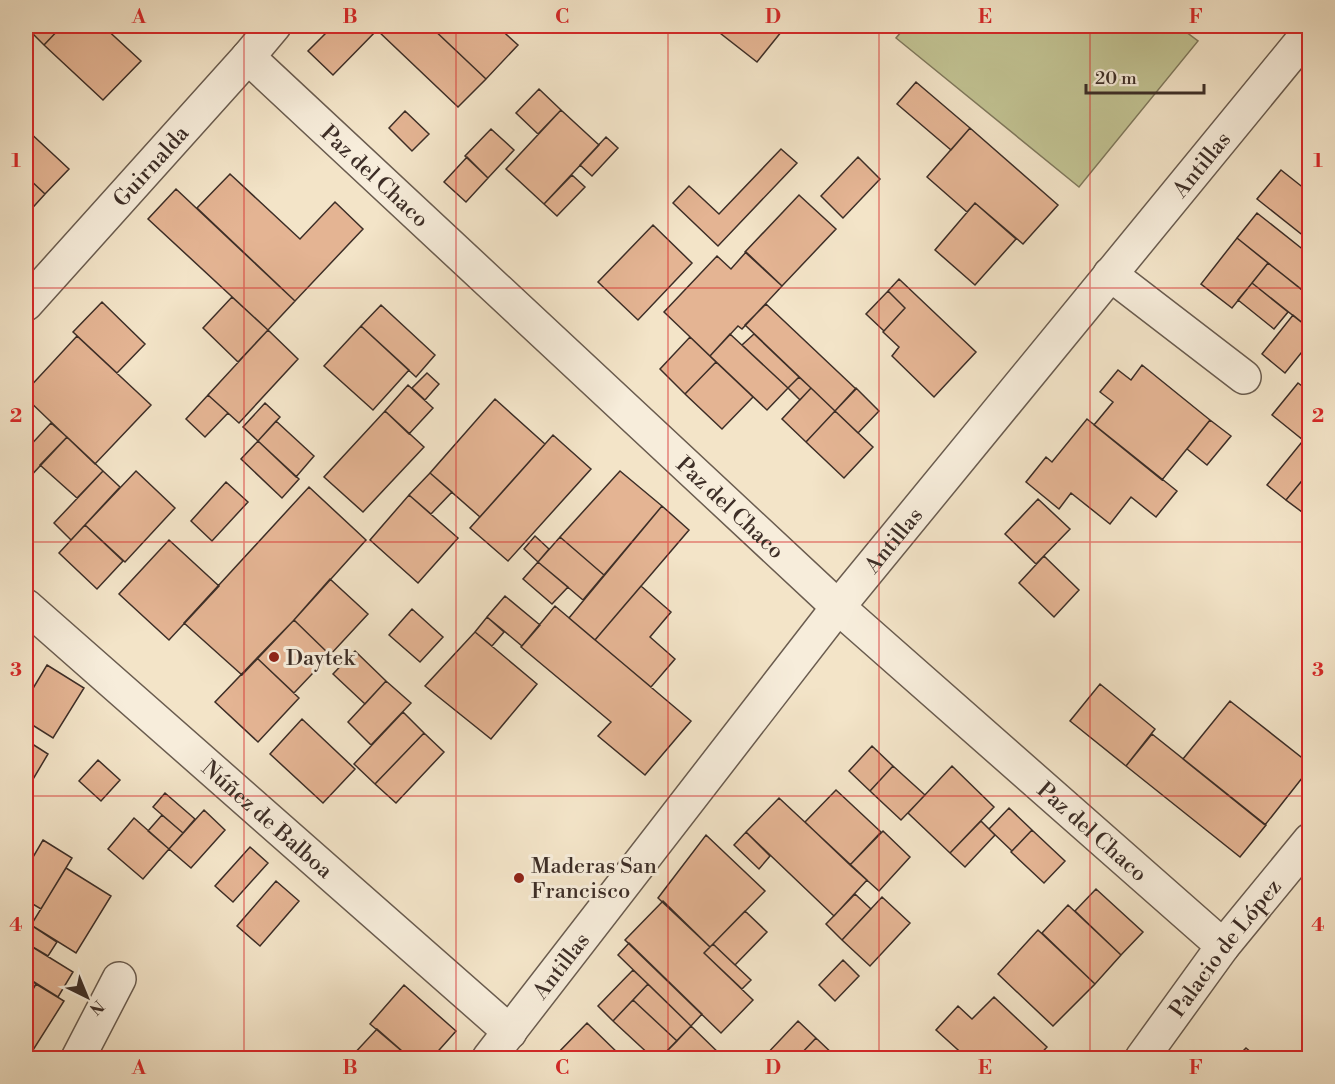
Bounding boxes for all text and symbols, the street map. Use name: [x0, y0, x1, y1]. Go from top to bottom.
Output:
text: A: [131, 5, 147, 30]
text: B: [342, 5, 358, 30]
text: C: [555, 5, 569, 30]
text: D: [765, 5, 781, 30]
text: E: [978, 5, 992, 30]
text: F: [1189, 5, 1203, 30]
scale bar: [1086, 57, 1204, 95]
text: 20 m: [1095, 67, 1137, 90]
street label: Guirnalda: [108, 120, 196, 213]
street label: Paz del Chaco: [315, 120, 434, 234]
street label: Antillas: [1167, 127, 1237, 204]
text: 1: [11, 149, 21, 174]
text: 1: [1313, 149, 1323, 174]
text: 2: [10, 404, 22, 429]
text: 2: [1312, 404, 1324, 429]
street label: Paz del Chaco: [670, 451, 789, 565]
street label: Antillas: [859, 502, 929, 580]
place label: Daytek: [286, 645, 356, 672]
marker: Daytek: [267, 650, 281, 664]
text: 3: [10, 658, 22, 683]
text: 3: [1312, 658, 1324, 683]
street label: Núñez de Balboa: [196, 755, 338, 885]
street label: Paz del Chaco: [1031, 777, 1152, 888]
place label: Maderas San Francisco: [531, 853, 657, 905]
marker: Maderas San Francisco: [512, 871, 526, 885]
street label: Palacio de López: [1164, 874, 1288, 1023]
text: 4: [9, 913, 23, 938]
text: 4: [1311, 913, 1325, 938]
street label: Antillas: [527, 928, 596, 1006]
north arrow: [57, 967, 117, 1027]
text: N: [85, 996, 108, 1019]
text: A: [131, 1056, 147, 1081]
text: B: [342, 1056, 358, 1081]
text: C: [555, 1056, 569, 1081]
text: D: [765, 1056, 781, 1081]
text: E: [978, 1056, 992, 1081]
text: F: [1189, 1056, 1203, 1081]

